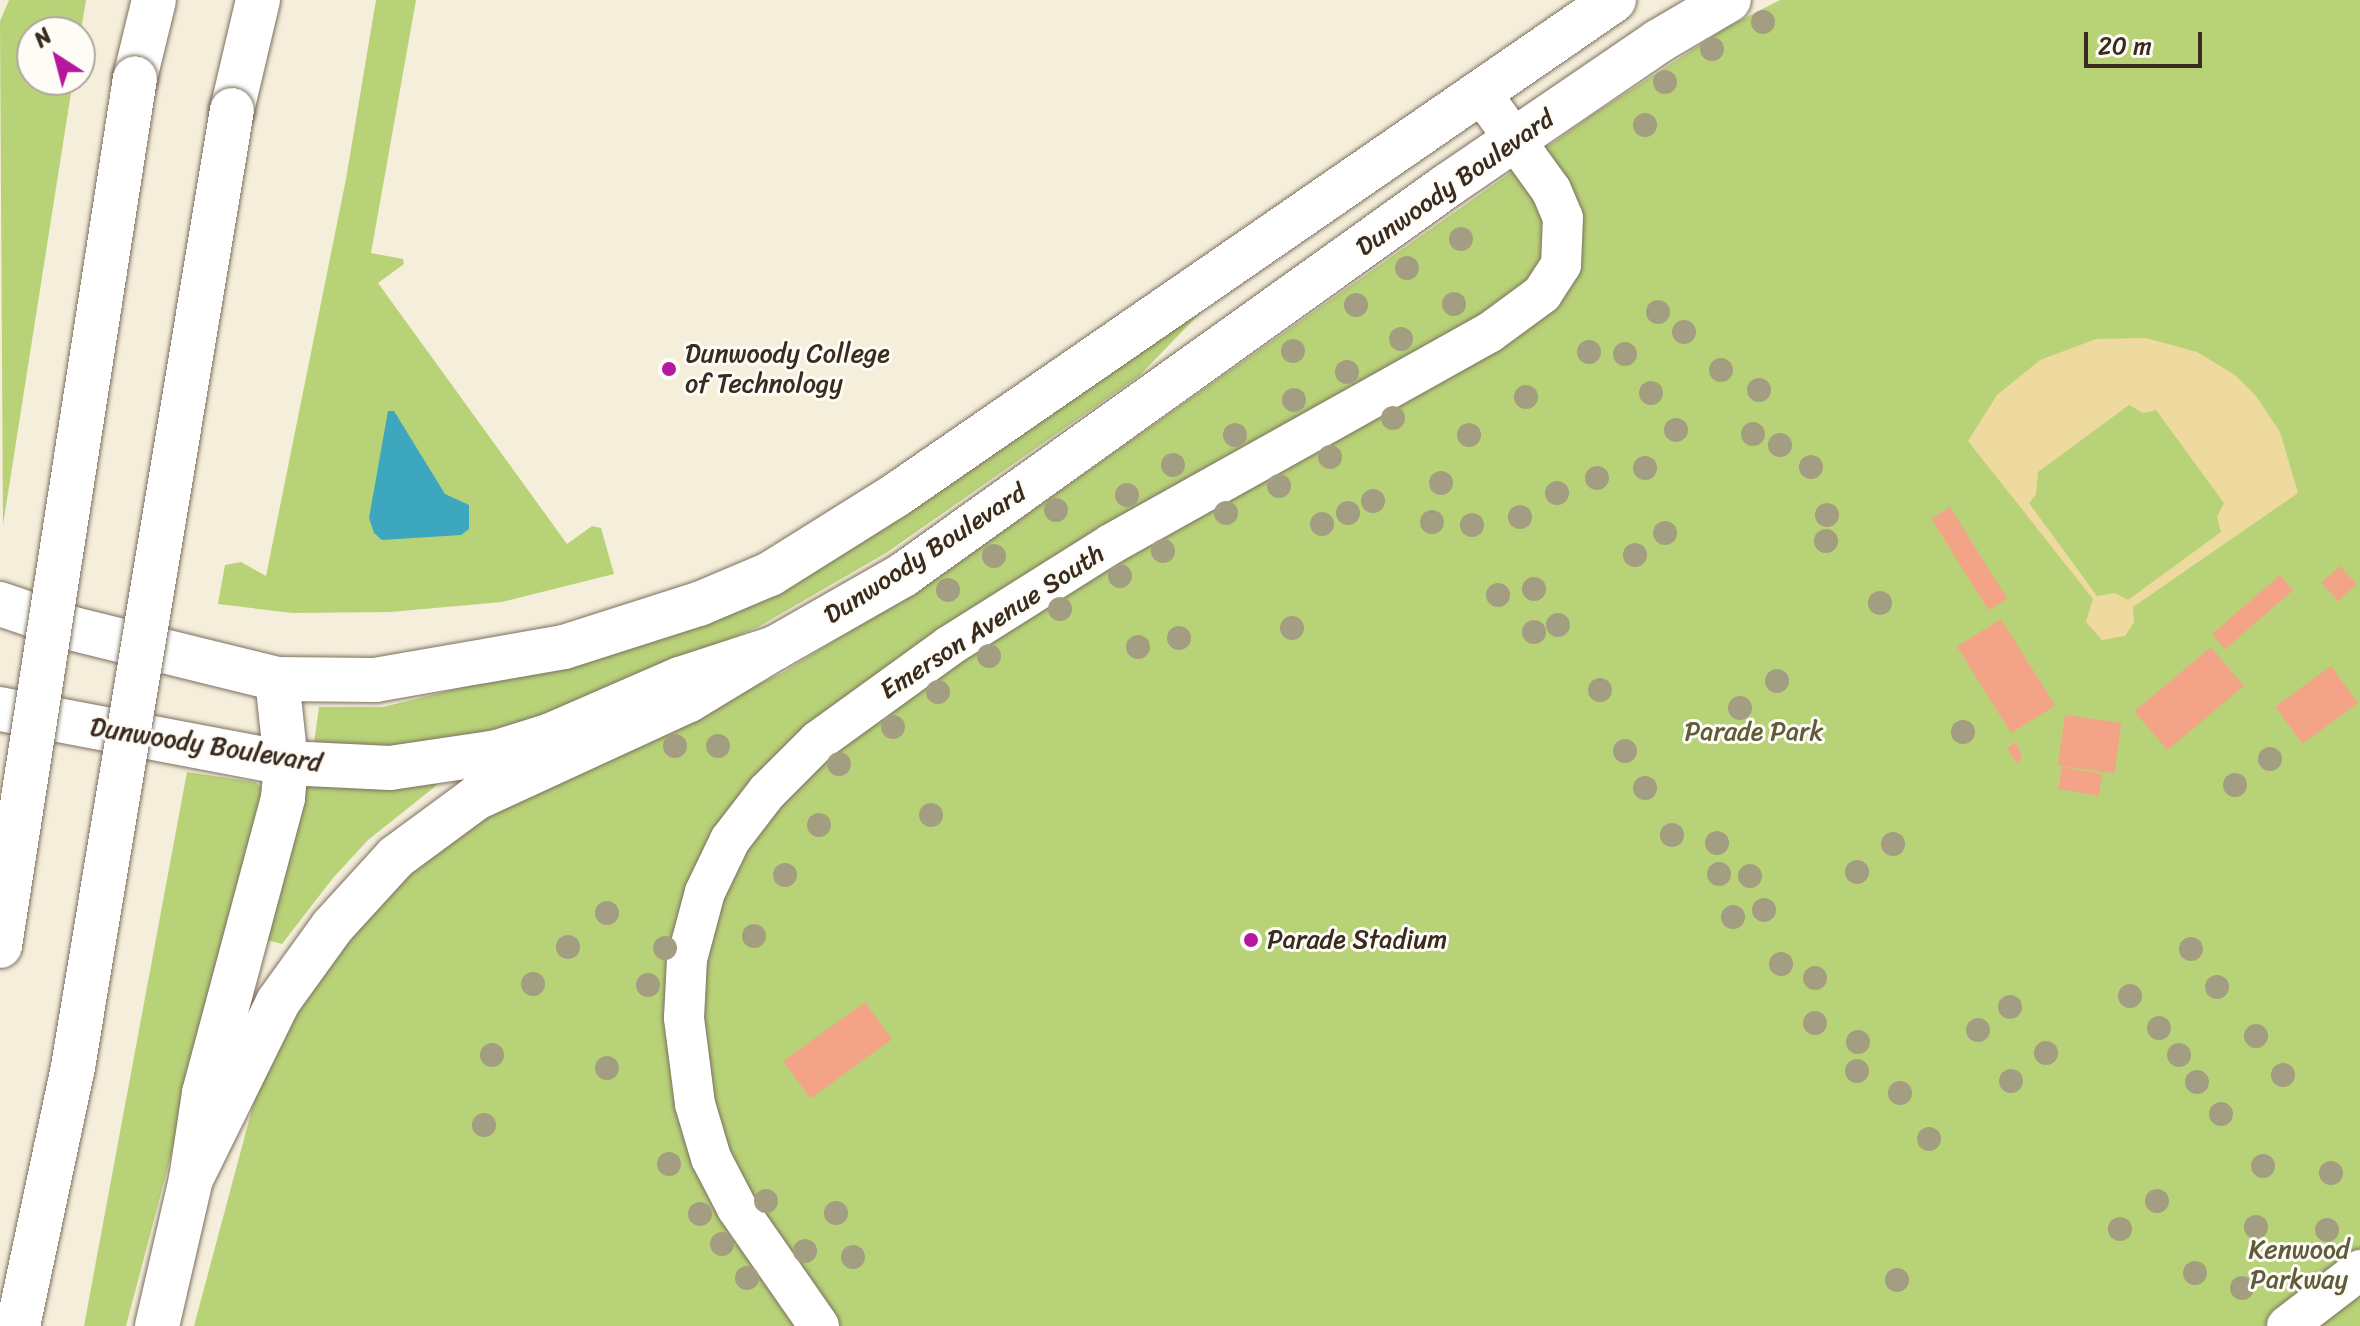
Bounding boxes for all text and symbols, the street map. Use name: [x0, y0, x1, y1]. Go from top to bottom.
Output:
north arrow: [16, 16, 96, 96]
scale bar: [2088, 16, 2206, 66]
text: N: [25, 18, 60, 58]
text: 20 m: [2098, 25, 2152, 67]
street label: Dunwoody Boulevard: [1350, 103, 1560, 263]
place label: Dunwoody College of Technology: [685, 338, 890, 400]
marker: Dunwoody College of Technology: [660, 360, 678, 378]
street label: Dunwoody Boulevard: [818, 477, 1032, 631]
street label: Emerson Avenue South: [874, 538, 1110, 706]
street label: Dunwoody Boulevard: [88, 711, 324, 779]
park label: Parade Park: [1685, 716, 1823, 748]
place label: Parade Stadium: [1267, 924, 1448, 956]
marker: Parade Stadium: [1242, 931, 1260, 949]
park label: Kenwood Parkway: [2249, 1234, 2349, 1296]

